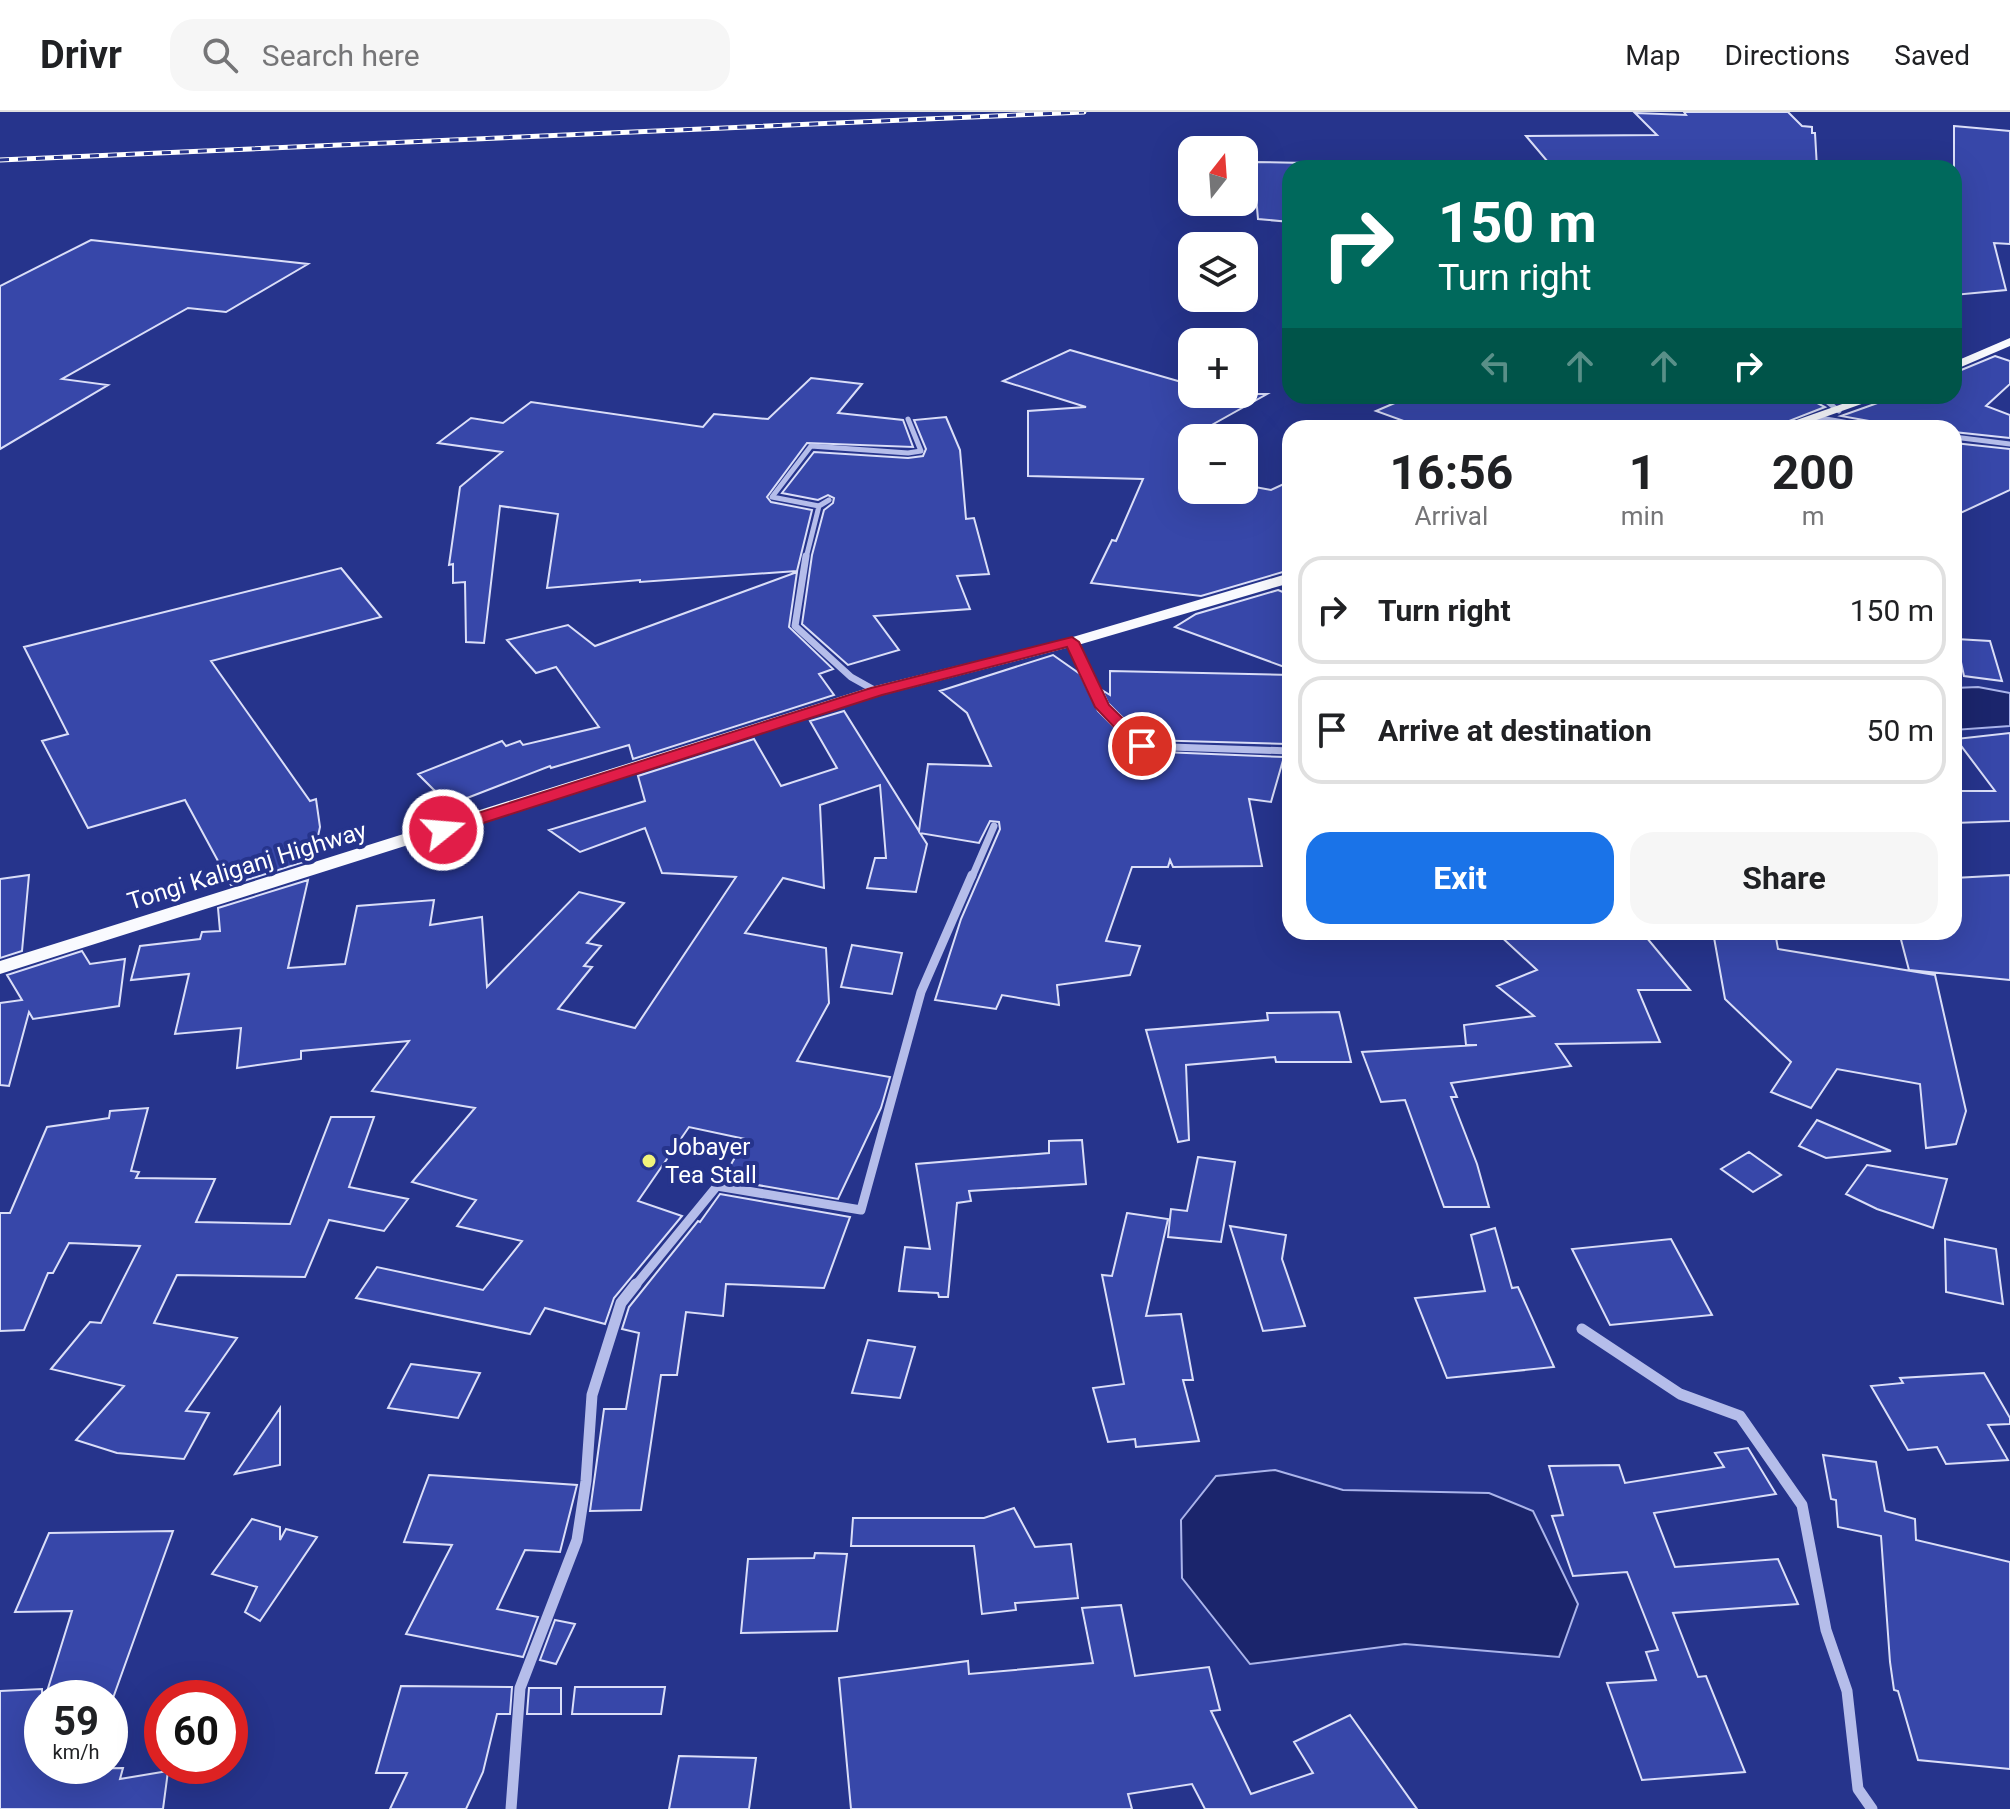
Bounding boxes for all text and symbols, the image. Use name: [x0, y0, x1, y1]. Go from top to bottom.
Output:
search box: [170, 19, 730, 91]
text: Drivr: [40, 33, 122, 77]
icon: search: [198, 33, 242, 77]
text: Search here: [262, 38, 420, 73]
text: Map: [1625, 39, 1681, 72]
text: Directions: [1725, 39, 1850, 72]
text: Saved: [1894, 39, 1970, 72]
north arrow: [1178, 136, 1258, 216]
map controls: [1178, 136, 1258, 504]
text: 150 m: [1438, 190, 1597, 256]
icon: right: [1306, 192, 1410, 296]
button: layers: [1178, 232, 1258, 312]
text: Turn right: [1438, 257, 1591, 299]
button: +: [1178, 328, 1258, 408]
icon: left: [1474, 344, 1518, 388]
icon: ahead: [1558, 344, 1602, 388]
icon: ahead: [1642, 344, 1686, 388]
icon: right: [1726, 344, 1770, 388]
button: −: [1178, 424, 1258, 504]
text: 16:56: [1390, 444, 1513, 501]
text: 1: [1629, 444, 1656, 501]
text: 200: [1772, 444, 1854, 501]
text: Arrival: [1415, 501, 1488, 531]
text: min: [1621, 501, 1664, 531]
text: m: [1802, 501, 1825, 531]
icon: right: [1310, 588, 1354, 632]
text: Turn right: [1378, 593, 1511, 628]
text: 150 m: [1850, 593, 1934, 628]
icon: arrive: [1310, 708, 1354, 752]
pin: [1108, 712, 1176, 780]
text: Arrive at destination: [1378, 713, 1652, 748]
text: 50 m: [1867, 713, 1934, 748]
icon: arrive: [1120, 724, 1164, 768]
position arrow: [401, 788, 485, 872]
street label: Tongi Kaliganj Highway: [124, 816, 371, 916]
button: Exit: [1306, 832, 1614, 924]
button: Share: [1630, 832, 1938, 924]
place label: Jobayer Tea Stall: [665, 1133, 757, 1189]
marker: Jobayer Tea Stall: [640, 1152, 658, 1170]
speed limit sign: 60: [144, 1680, 248, 1784]
text: 59: [53, 1698, 99, 1745]
text: km/h: [53, 1740, 99, 1764]

